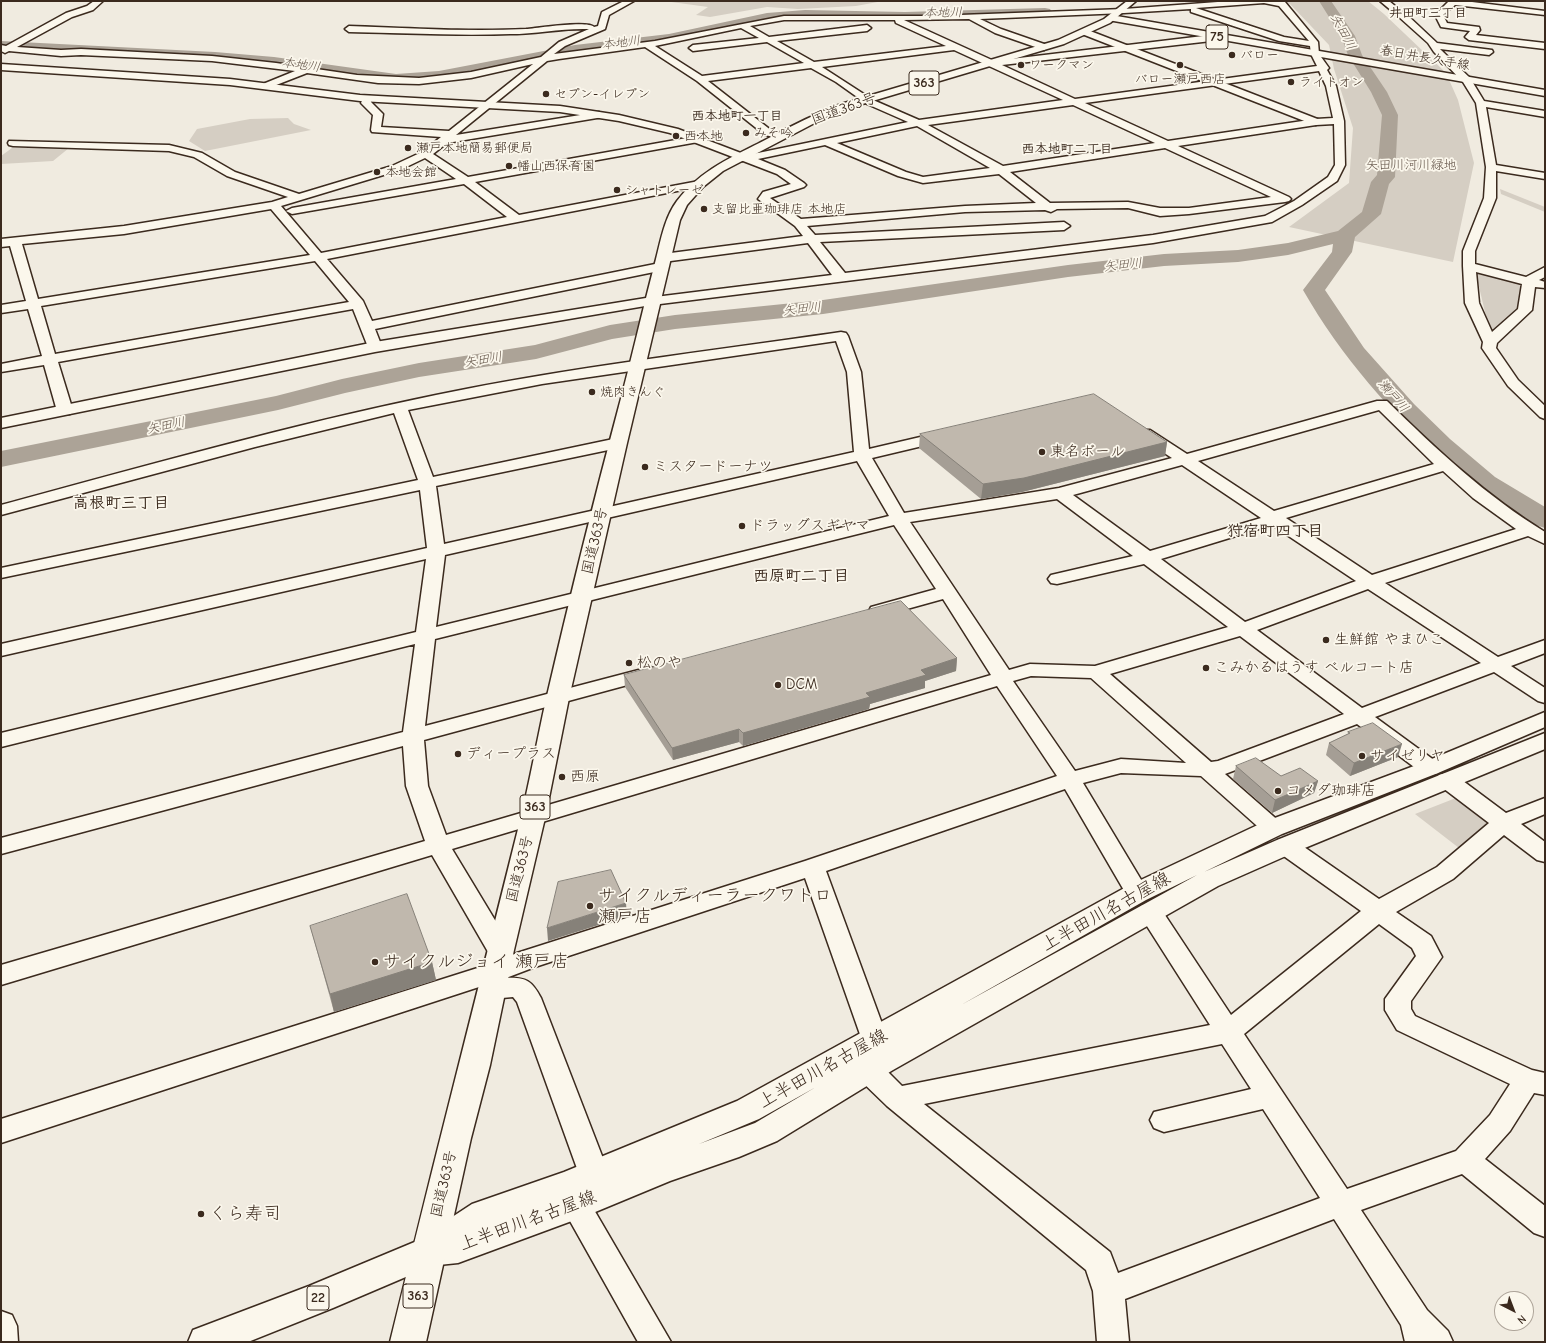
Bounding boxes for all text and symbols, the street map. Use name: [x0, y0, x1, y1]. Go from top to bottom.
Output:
water label: 本地川: [923, 5, 963, 21]
district label: 井田町三丁目: [1389, 5, 1467, 21]
water label: 矢田川: [1327, 11, 1359, 53]
road number: 75: [1206, 25, 1228, 49]
water label: 本地川: [601, 33, 641, 53]
street label: 春日井長久手線: [1379, 42, 1471, 74]
place label: バロー: [1240, 47, 1279, 63]
marker: バロー: [1227, 50, 1237, 60]
water label: 本地川: [281, 55, 321, 75]
place label: ワークマン: [1029, 57, 1094, 73]
marker: ワークマン: [1016, 60, 1026, 70]
marker: バロー瀬戸西店: [1175, 60, 1185, 70]
road number: 363: [909, 71, 939, 95]
place label: バロー瀬戸西店: [1135, 71, 1225, 87]
place label: ライトオン: [1299, 74, 1364, 90]
marker: ライトオン: [1286, 77, 1296, 87]
place label: セブン-イレブン: [554, 86, 650, 102]
marker: セブン-イレブン: [541, 89, 551, 99]
street label: 国道363号: [809, 89, 879, 129]
district label: 西本地町一丁目: [692, 108, 782, 124]
place label: みそ吟: [754, 125, 793, 141]
place label: 西本地: [684, 128, 723, 144]
marker: みそ吟: [741, 128, 751, 138]
marker: 西本地: [671, 131, 681, 141]
place label: 瀬戸本地簡易郵便局: [416, 140, 533, 156]
district label: 西本地町二丁目: [1022, 141, 1112, 157]
marker: 瀬戸本地簡易郵便局: [403, 143, 413, 153]
park label: 矢田川河川緑地: [1366, 157, 1456, 173]
place label: 幡山西保育園: [517, 158, 595, 174]
marker: 幡山西保育園: [504, 161, 514, 171]
place label: 本地会館: [385, 164, 437, 180]
marker: 本地会館: [372, 167, 382, 177]
place label: シャトレーゼ: [625, 182, 704, 198]
marker: シャトレーゼ: [612, 185, 622, 195]
place label: 支留比亜珈琲店 本地店: [712, 201, 846, 217]
marker: 支留比亜珈琲店 本地店: [699, 204, 709, 214]
water label: 矢田川: [1103, 255, 1143, 275]
water label: 矢田川: [782, 299, 822, 319]
water label: 矢田川: [463, 349, 503, 371]
water label: 瀬戸川: [1374, 376, 1412, 416]
place label: 焼肉きんぐ: [600, 384, 665, 400]
marker: 焼肉きんぐ: [587, 387, 597, 397]
water label: 矢田川: [145, 415, 187, 437]
place label: 東名ボール: [1050, 443, 1125, 461]
marker: 東名ボール: [1037, 447, 1047, 457]
place label: ミスタードーナツ: [653, 458, 773, 476]
marker: ミスタードーナツ: [640, 462, 650, 472]
district label: 高根町三丁目: [73, 493, 169, 513]
street label: 国道363号: [579, 506, 611, 576]
place label: ドラッグスギヤマ: [750, 517, 870, 535]
marker: ドラッグスギヤマ: [737, 521, 747, 531]
district label: 狩宿町四丁目: [1227, 521, 1323, 541]
district label: 西原町二丁目: [753, 566, 849, 586]
place label: 生鮮館 やまひこ: [1334, 631, 1444, 649]
marker: 生鮮館 やまひこ: [1321, 635, 1331, 645]
place label: 松のや: [637, 654, 682, 672]
marker: 松のや: [624, 658, 634, 668]
place label: こみかるはうす ベルコート店: [1214, 659, 1414, 677]
marker: こみかるはうす ベルコート店: [1201, 663, 1211, 673]
place label: DCM: [786, 676, 817, 694]
marker: DCM: [773, 680, 783, 690]
place label: ディープラス: [466, 745, 556, 763]
place label: サイゼリヤ: [1370, 747, 1445, 765]
marker: ディープラス: [453, 749, 463, 759]
marker: サイゼリヤ: [1357, 751, 1367, 761]
place label: 西原: [570, 768, 600, 786]
marker: 西原: [557, 772, 567, 782]
place label: コメダ珈琲店: [1286, 782, 1376, 800]
marker: コメダ珈琲店: [1273, 786, 1283, 796]
road number: 363: [520, 795, 550, 819]
street label: 国道363号: [503, 834, 537, 904]
street label: 上半田川名古屋線: [1038, 868, 1174, 956]
place label: サイクルディーラークワトロ 瀬戸店: [598, 885, 832, 928]
marker: サイクルディーラークワトロ 瀬戸店: [585, 901, 595, 911]
place label: サイクルジョイ 瀬戸店: [383, 951, 569, 973]
marker: サイクルジョイ 瀬戸店: [370, 957, 380, 967]
street label: 上半田川名古屋線: [755, 1025, 891, 1113]
street label: 国道363号: [428, 1149, 460, 1219]
street label: 上半田川名古屋線: [457, 1186, 599, 1256]
place label: くら寿司: [209, 1203, 281, 1225]
marker: くら寿司: [196, 1209, 206, 1219]
road number: 363: [403, 1284, 433, 1308]
road number: 22: [307, 1286, 329, 1310]
north arrow: [1494, 1291, 1534, 1331]
text: N: [1515, 1312, 1529, 1327]

